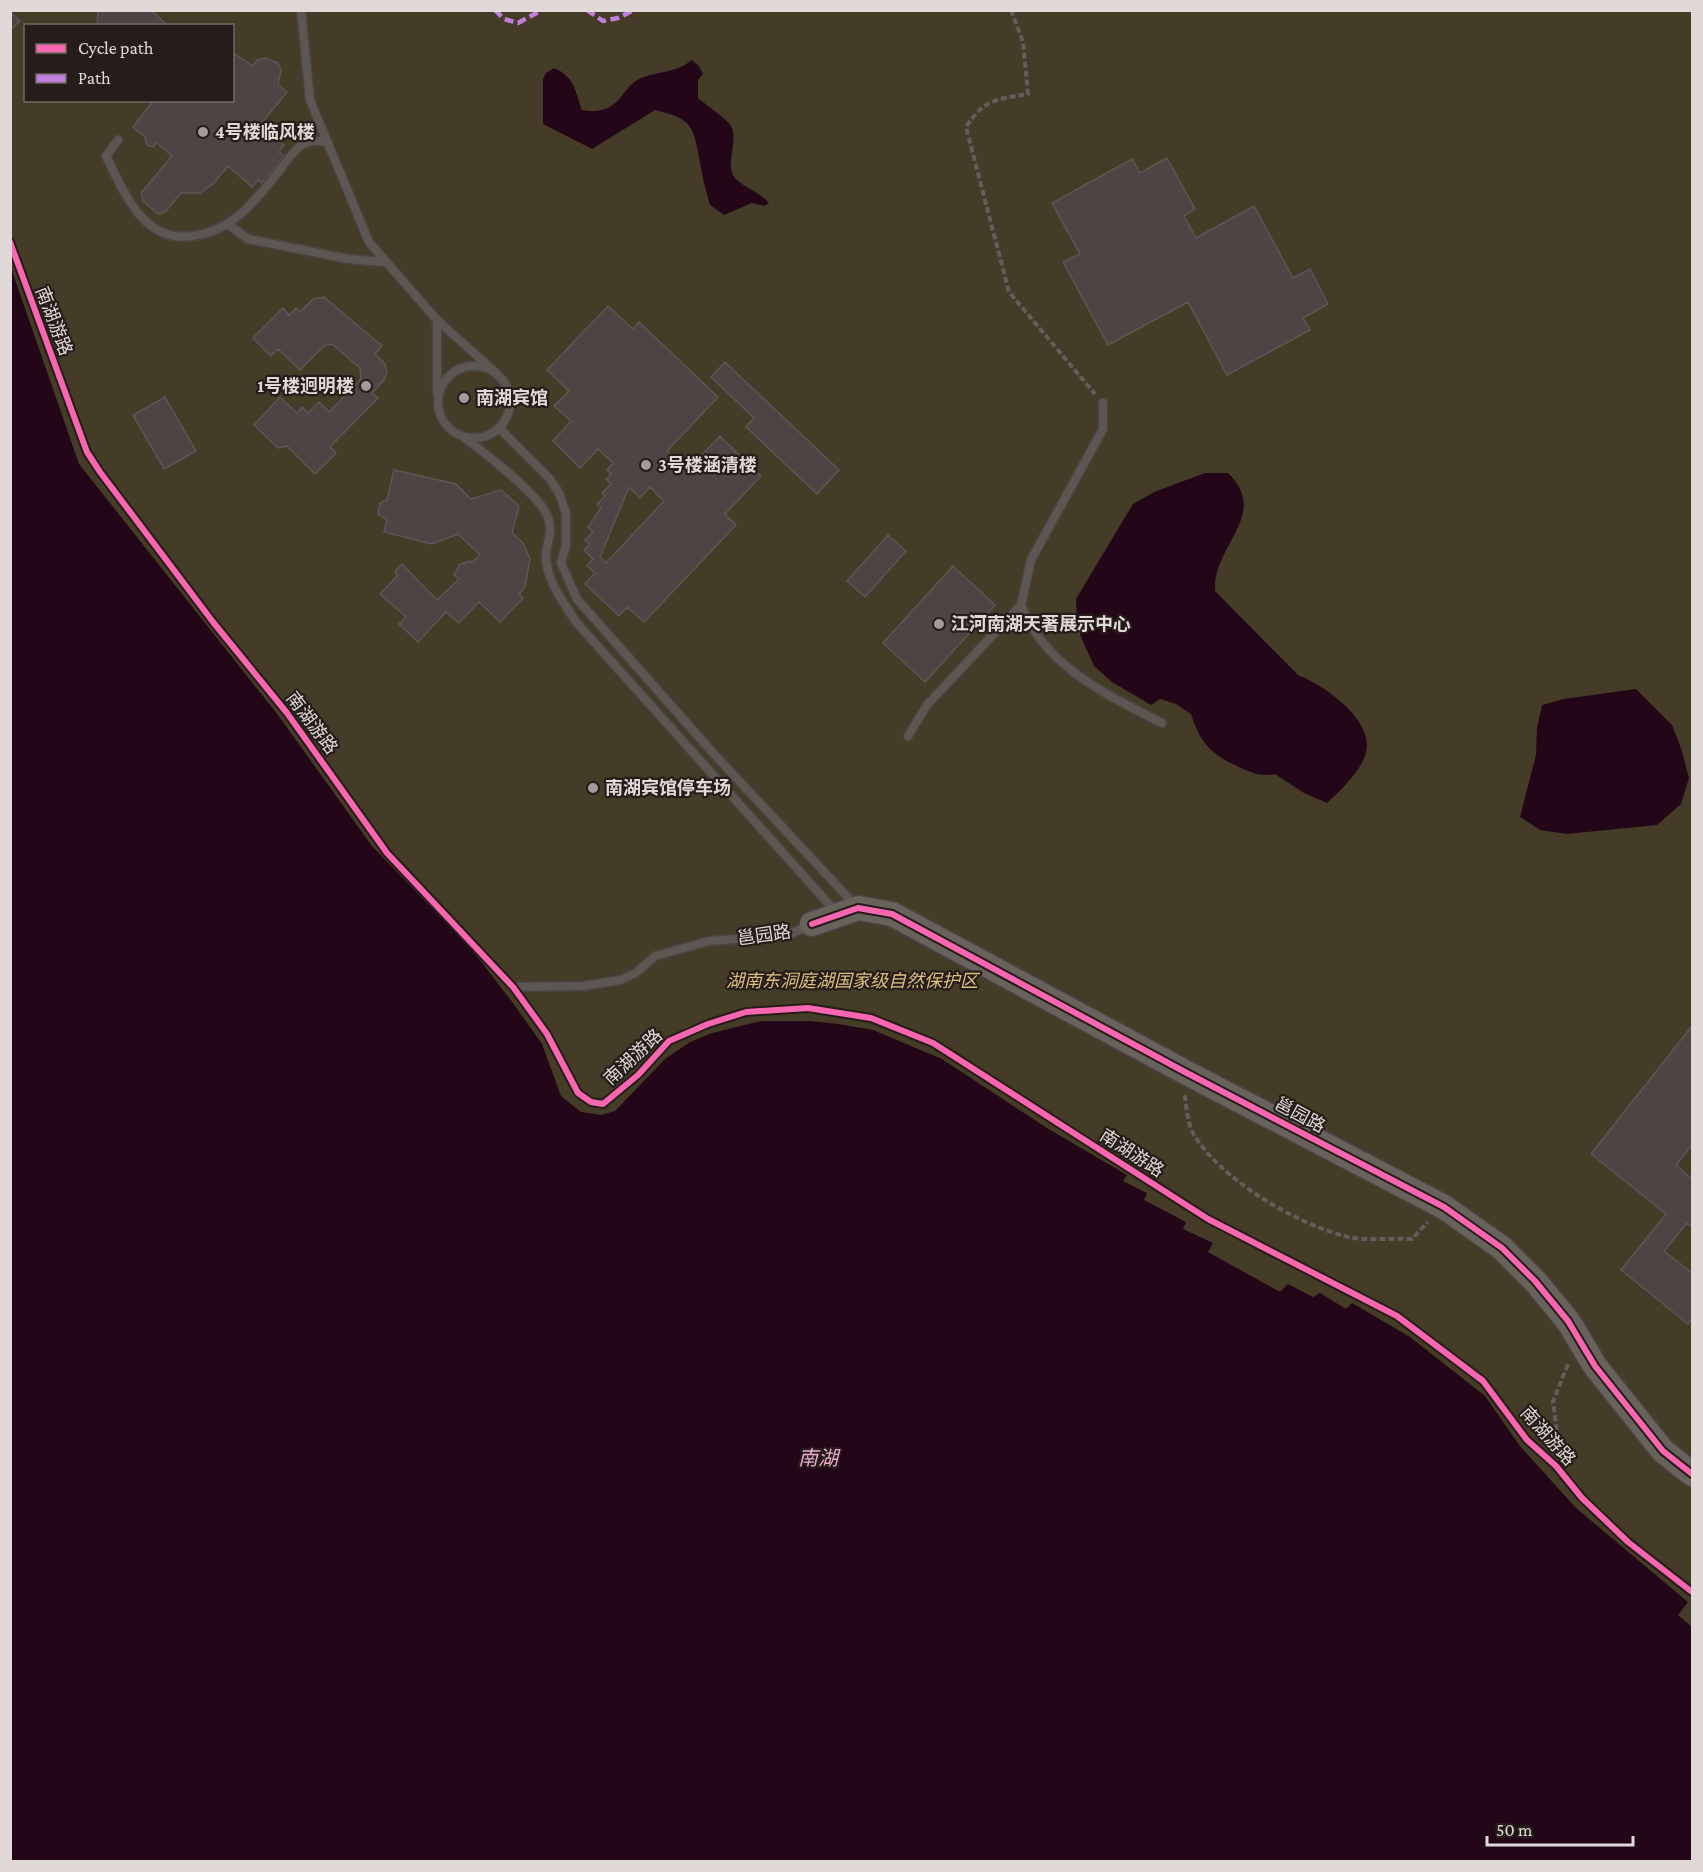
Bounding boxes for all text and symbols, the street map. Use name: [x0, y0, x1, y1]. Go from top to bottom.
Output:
legend: [24, 24, 234, 102]
text: Cycle path: [78, 38, 154, 58]
text: Path: [78, 68, 111, 88]
place label: 4号楼临风楼: [215, 122, 315, 142]
marker: 4号楼临风楼: [196, 125, 210, 139]
street label: 南湖游路: [32, 284, 76, 358]
place label: 1号楼迥明楼: [257, 376, 354, 396]
marker: 1号楼迥明楼: [359, 379, 373, 393]
place label: 南湖宾馆: [476, 388, 548, 408]
marker: 南湖宾馆: [457, 391, 471, 405]
place label: 3号楼涵清楼: [658, 455, 757, 475]
marker: 3号楼涵清楼: [639, 458, 653, 472]
place label: 江河南湖天著展示中心: [951, 614, 1131, 634]
marker: 江河南湖天著展示中心: [932, 617, 946, 631]
street label: 南湖游路: [282, 688, 342, 758]
place label: 南湖宾馆停车场: [605, 778, 731, 798]
marker: 南湖宾馆停车场: [586, 781, 600, 795]
street label: 邕园路: [736, 921, 792, 949]
park label: 湖南东洞庭湖国家级自然保护区: [726, 971, 981, 991]
street label: 南湖游路: [600, 1025, 666, 1089]
street label: 邕园路: [1271, 1093, 1329, 1137]
street label: 南湖游路: [1096, 1125, 1168, 1181]
street label: 南湖游路: [1516, 1403, 1580, 1469]
water label: 南湖: [798, 1447, 841, 1469]
scale bar: [1487, 1809, 1632, 1847]
text: 50 m: [1496, 1820, 1533, 1840]

